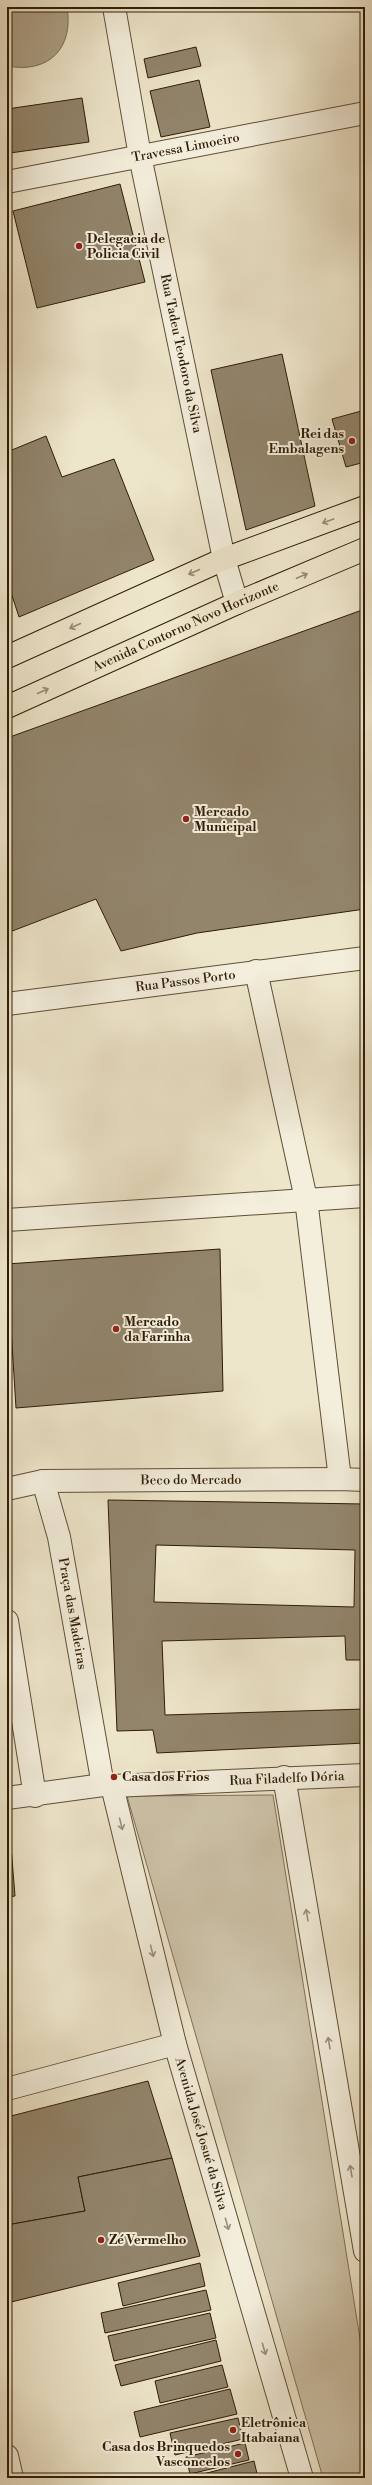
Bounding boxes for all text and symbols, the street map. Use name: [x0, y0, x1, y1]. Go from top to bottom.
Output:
street label: Travessa Limoeiro: [130, 129, 241, 166]
place label: Delegacia de Policia Civil: [87, 231, 165, 262]
marker: Delegacia de Policia Civil: [74, 241, 84, 251]
street label: Rua Tadeu Teodoro da Silva: [157, 272, 206, 435]
place label: Rei das Embalagens: [269, 426, 344, 457]
marker: Rei das Embalagens: [347, 436, 357, 446]
one-way arrow: [323, 517, 335, 525]
one-way arrow: [188, 569, 200, 577]
one-way arrow: [296, 571, 308, 579]
street label: Avenida Contorno Novo Horizonte: [89, 578, 282, 676]
one-way arrow: [70, 623, 82, 630]
one-way arrow: [36, 687, 48, 694]
place label: Mercado Municipal: [194, 804, 257, 835]
marker: Mercado Municipal: [181, 814, 191, 824]
street label: Rua Passos Porto: [135, 967, 236, 995]
place label: Mercado da Farinha: [124, 1314, 191, 1345]
marker: Mercado da Farinha: [111, 1324, 121, 1334]
street label: Beco do Mercado: [140, 1472, 242, 1488]
street label: Praça das Madeiras: [55, 1556, 90, 1671]
street label: Rua Filadelfo Dória: [229, 1768, 345, 1789]
place label: Casa dos Frios: [122, 1769, 210, 1785]
marker: Casa dos Frios: [109, 1772, 119, 1782]
one-way arrow: [118, 1818, 125, 1831]
one-way arrow: [303, 1909, 311, 1922]
one-way arrow: [149, 1944, 156, 1957]
one-way arrow: [325, 2037, 333, 2050]
street label: Avenida José Josué da Silva: [171, 2054, 231, 2212]
one-way arrow: [347, 2165, 355, 2178]
one-way arrow: [224, 2218, 231, 2231]
place label: Zé Vermelho: [109, 2232, 187, 2248]
marker: Zé Vermelho: [96, 2235, 106, 2245]
one-way arrow: [261, 2342, 268, 2355]
place label: Eletrônica Itabaiana: [241, 2415, 307, 2446]
marker: Eletrônica Itabaiana: [228, 2425, 238, 2435]
place label: Casa dos Brinquedos Vasconcelos: [102, 2439, 230, 2470]
marker: Casa dos Brinquedos Vasconcelos: [233, 2449, 243, 2459]

